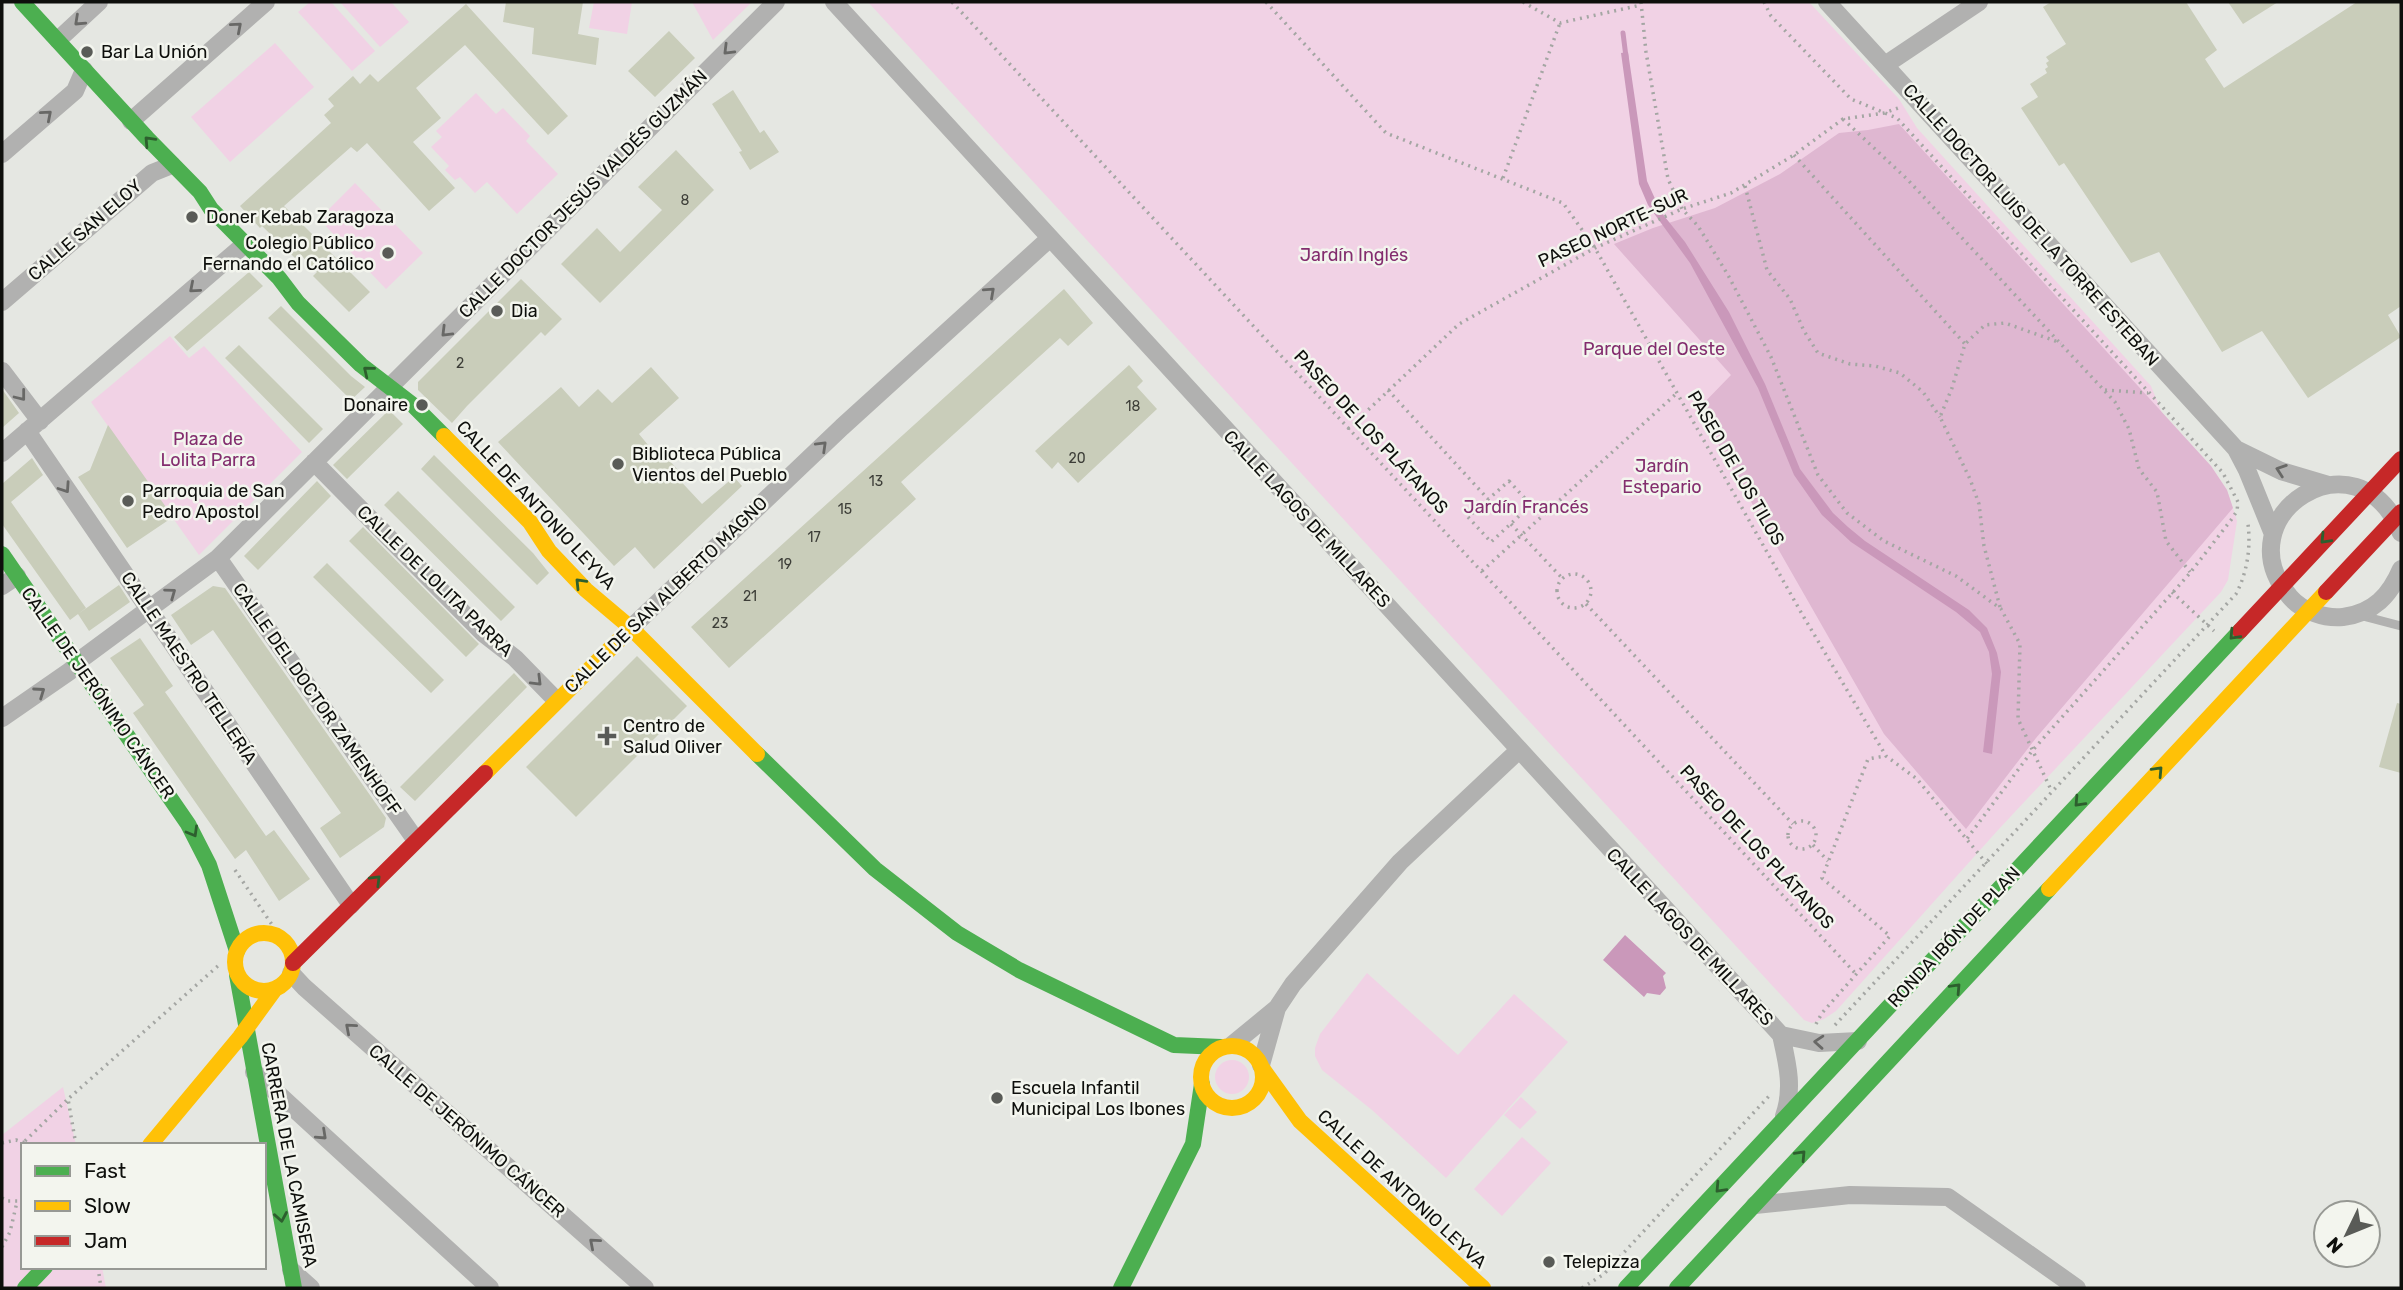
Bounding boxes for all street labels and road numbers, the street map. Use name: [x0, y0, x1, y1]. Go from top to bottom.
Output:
street label: CALLE DOCTOR JESÚS VALDÉS GUZMÁN: [454, 65, 712, 323]
street label: CALLE DOCTOR LUIS DE LA TORRE ESTEBAN: [1898, 79, 2164, 371]
street label: CALLE SAN ELOY: [24, 174, 147, 285]
street label: PASEO NORTE-SUR: [1535, 184, 1692, 272]
street label: PASEO DE LOS PLÁTANOS: [1289, 345, 1453, 519]
street label: PASEO DE LOS TILOS: [1683, 387, 1789, 549]
street label: CALLE DE ANTONIO LEYVA: [452, 416, 620, 594]
street label: CALLE LAGOS DE MILLARES: [1219, 426, 1395, 612]
street label: CALLE DE SAN ALBERTO MAGNO: [560, 492, 772, 698]
street label: CALLE DE LOLITA PARRA: [353, 501, 517, 661]
street label: CALLE MAESTRO TELLERÍA: [116, 568, 262, 768]
street label: CALLE DEL DOCTOR ZAMENHOFF: [228, 579, 406, 819]
street label: CALLE DE JERÓNIMO CÁNCER: [16, 583, 180, 803]
street label: PASEO DE LOS PLÁTANOS: [1675, 760, 1839, 934]
street label: CALLE LAGOS DE MILLARES: [1602, 844, 1778, 1030]
street label: RONDA IBÓN DE PLAN: [1883, 862, 2025, 1012]
street label: CARRERA DE LA CAMISERA: [256, 1040, 322, 1270]
street label: CALLE DE JERÓNIMO CÁNCER: [364, 1040, 570, 1222]
street label: CALLE DE ANTONIO LEYVA: [1313, 1105, 1491, 1273]

